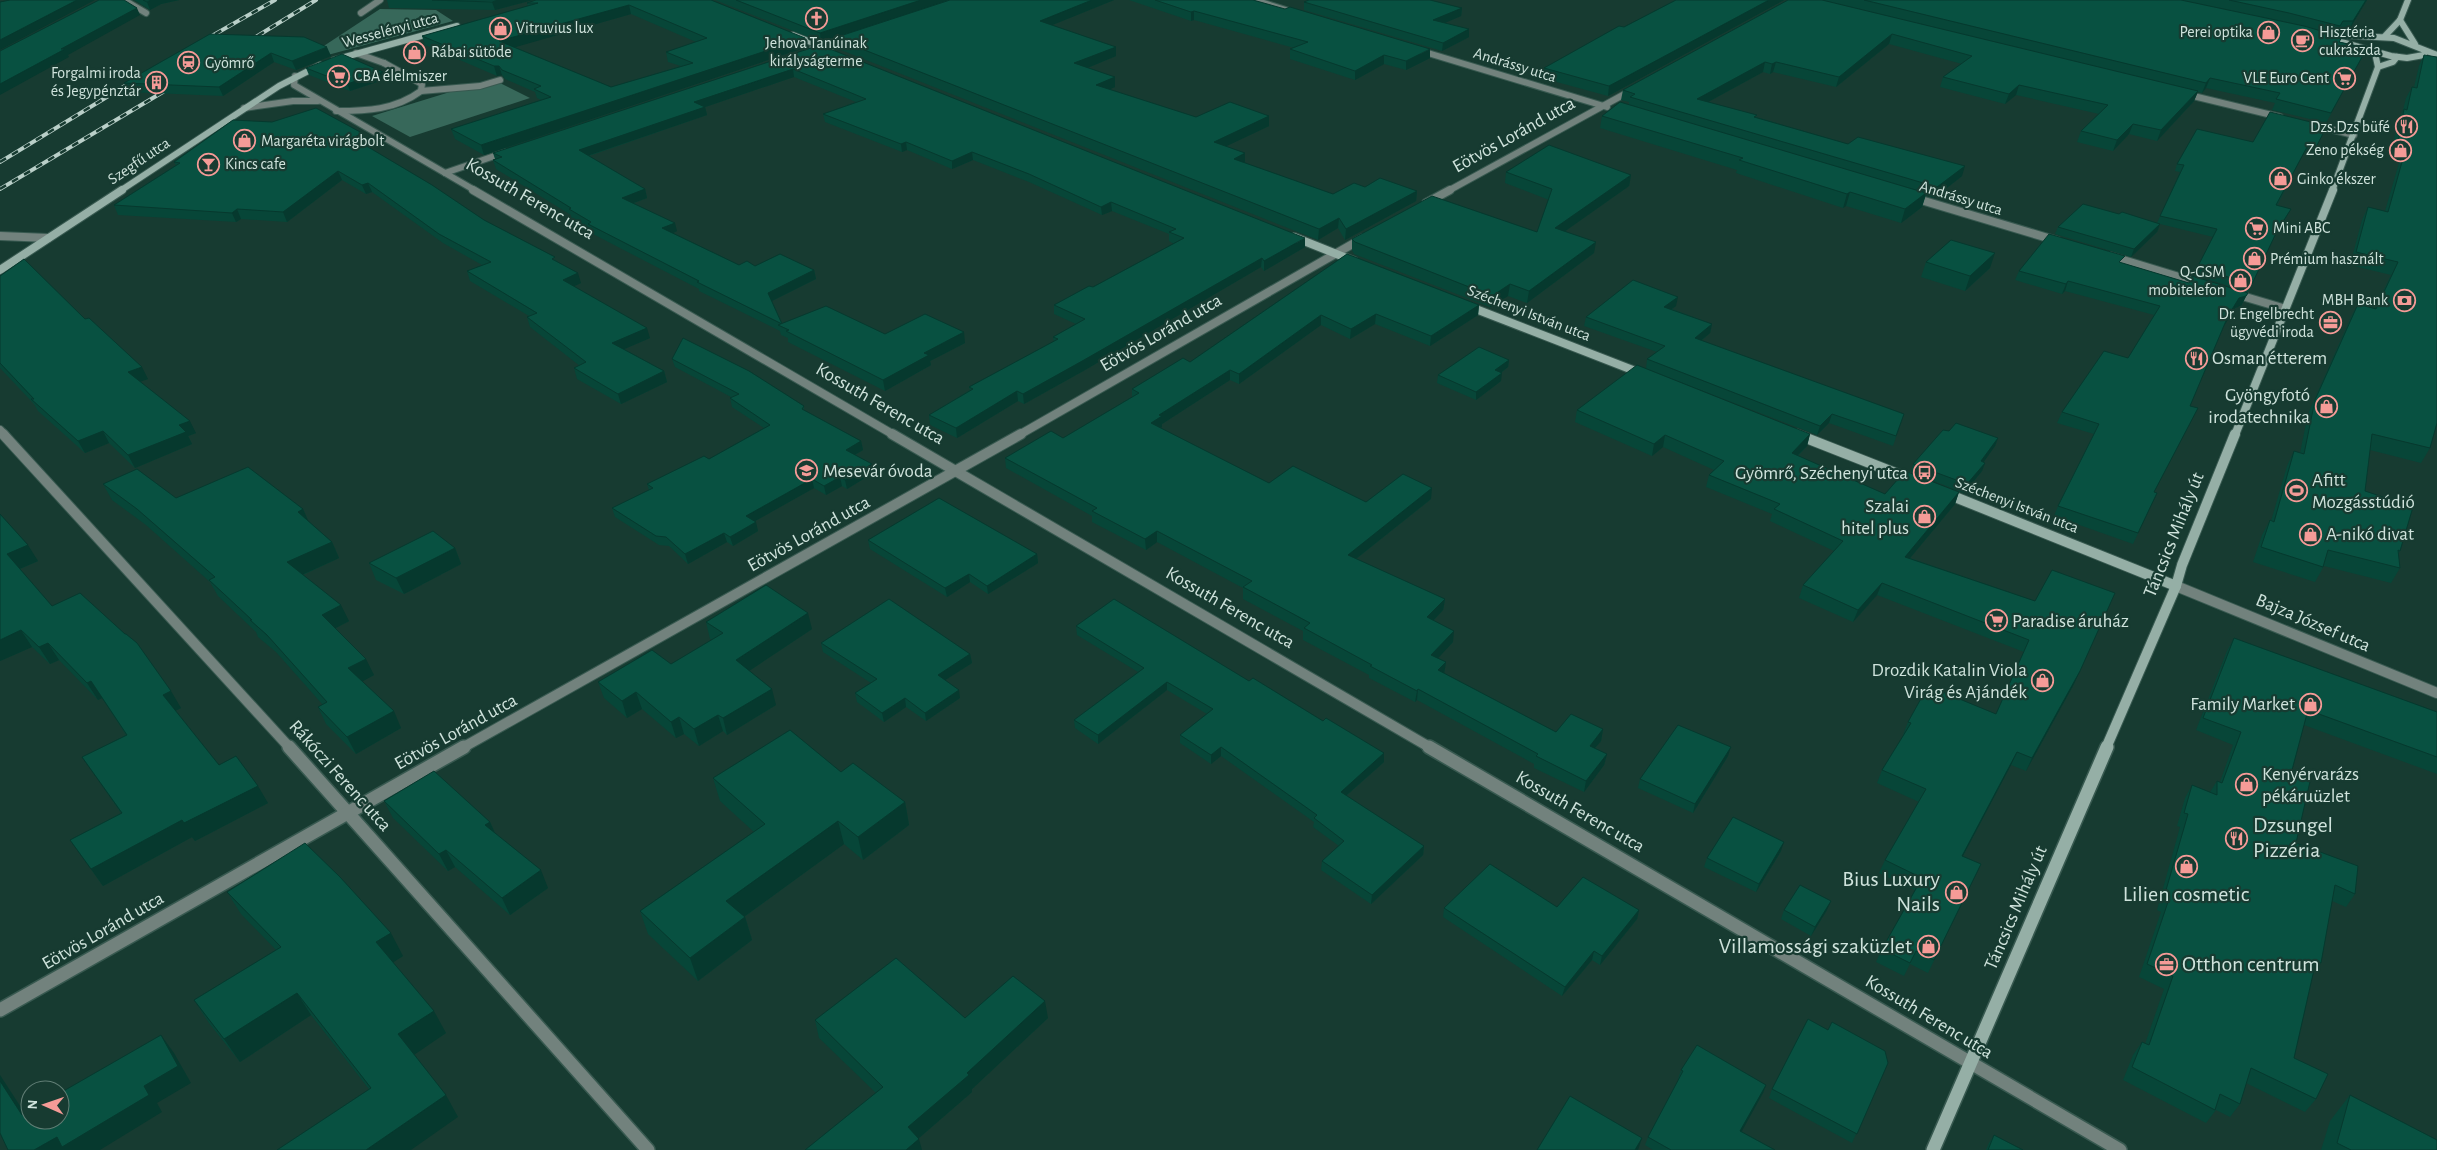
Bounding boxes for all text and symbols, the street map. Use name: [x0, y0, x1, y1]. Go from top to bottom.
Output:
church icon: Jehova Tanúinak királyságterme: [804, 7, 828, 31]
street label: Wesselényi utca: [340, 9, 440, 52]
shop icon: Vitruvius lux: [488, 16, 512, 40]
place label: Vitruvius lux: [516, 20, 594, 36]
shop icon: Perei optika: [2257, 20, 2281, 44]
place label: Perei optika: [2180, 24, 2253, 40]
place label: Hisztéria cukrászda: [2319, 24, 2381, 58]
cafe icon: Hisztéria cukrászda: [2291, 29, 2315, 53]
place label: Jehova Tanúinak királyságterme: [765, 35, 868, 70]
shop icon: Rábai sütöde: [403, 40, 427, 64]
place label: Rábai sütöde: [431, 44, 512, 60]
street label: Andrássy utca: [1471, 45, 1558, 86]
station icon: Gyömrő: [177, 51, 201, 75]
place label: Gyömrő: [205, 55, 254, 72]
supermarket icon: CBA élelmiszer: [326, 64, 350, 88]
place label: Forgalmi iroda és Jegypénztár: [51, 65, 142, 100]
supermarket icon: VLE Euro Cent: [2333, 66, 2357, 90]
place label: CBA élelmiszer: [354, 68, 448, 84]
building icon: Forgalmi iroda és Jegypénztár: [145, 70, 169, 94]
place label: VLE Euro Cent: [2243, 70, 2329, 86]
street label: Eötvös Loránd utca: [1450, 93, 1579, 176]
restaurant icon: Dzs.Dzs büfé: [2394, 115, 2418, 139]
place label: Dzs.Dzs büfé: [2310, 119, 2390, 135]
shop icon: Margaréta virágbolt: [233, 129, 257, 153]
place label: Margaréta virágbolt: [261, 133, 384, 149]
street label: Szegfű utca: [105, 135, 173, 187]
shop icon: Zeno pékség: [2388, 138, 2412, 162]
place label: Zeno pékség: [2306, 142, 2384, 158]
bar icon: Kincs cafe: [197, 152, 221, 176]
street label: Kossuth Ferenc utca: [462, 155, 598, 244]
place label: Kincs cafe: [225, 156, 286, 172]
shop icon: Ginko ékszer: [2269, 167, 2293, 191]
place label: Ginko ékszer: [2297, 171, 2377, 187]
street label: Andrássy utca: [1917, 178, 2004, 219]
supermarket icon: Mini ABC: [2245, 216, 2269, 240]
place label: Mini ABC: [2273, 220, 2330, 236]
shop icon: Prémium használt: [2242, 247, 2266, 271]
place label: Prémium használt: [2270, 251, 2384, 267]
place label: Q-GSM mobitelefon: [2148, 264, 2225, 298]
shop icon: Q-GSM mobitelefon: [2229, 269, 2253, 293]
street label: Széchenyi István utca: [1465, 282, 1593, 345]
bank icon: MBH Bank: [2392, 288, 2416, 312]
street label: Eötvös Loránd utca: [1097, 290, 1225, 375]
place label: MBH Bank: [2322, 292, 2389, 308]
place label: Dr. Engelbrecht ügyvédi iroda: [2218, 306, 2314, 341]
office icon: Dr. Engelbrecht ügyvédi iroda: [2318, 311, 2342, 335]
restaurant icon: Osman étterem: [2184, 346, 2208, 370]
place label: Osman étterem: [2212, 349, 2327, 368]
street label: Kossuth Ferenc utca: [812, 360, 948, 449]
place label: Gyöngyfotó irodatechnika: [2208, 386, 2310, 427]
shop icon: Gyöngyfotó irodatechnika: [2314, 394, 2338, 418]
school or university icon: Mesevár óvoda: [795, 459, 819, 483]
bus stop icon: Gyömrő, Széchenyi utca: [1912, 461, 1936, 485]
place label: Mesevár óvoda: [823, 462, 933, 481]
place label: Gyömrő, Széchenyi utca: [1735, 464, 1908, 483]
street label: Táncsics Mihály út: [2140, 470, 2208, 600]
place label: Afitt Mozgásstúdió: [2312, 471, 2415, 512]
street label: Széchenyi István utca: [1953, 474, 2081, 537]
sports icon: Afitt Mozgásstúdió: [2284, 479, 2308, 503]
street label: Eötvös Loránd utca: [745, 492, 874, 575]
place label: Szalai hitel plus: [1841, 497, 1909, 538]
shop icon: Szalai hitel plus: [1913, 505, 1937, 529]
shop icon: A-nikó divat: [2298, 522, 2322, 546]
place label: A-nikó divat: [2326, 525, 2414, 544]
street label: Kossuth Ferenc utca: [1162, 564, 1298, 653]
street label: Bajza József utca: [2253, 590, 2373, 656]
supermarket icon: Paradise áruház: [1984, 609, 2008, 633]
place label: Paradise áruház: [2012, 612, 2129, 631]
place label: Drozdik Katalin Viola Virág és Ajándék: [1872, 661, 2027, 702]
shop icon: Drozdik Katalin Viola Virág és Ajándék: [2031, 669, 2055, 693]
street label: Eötvös Loránd utca: [392, 690, 521, 773]
shop icon: Family Market: [2299, 692, 2323, 716]
place label: Family Market: [2190, 695, 2295, 714]
street label: Rákóczi Ferenc utca: [285, 717, 395, 835]
place label: Kenyérvarázs pékáruüzlet: [2262, 765, 2359, 806]
street label: Kossuth Ferenc utca: [1512, 768, 1648, 857]
shop icon: Kenyérvarázs pékáruüzlet: [2234, 773, 2258, 797]
place label: Dzsungel Pizzéria: [2253, 814, 2333, 861]
restaurant icon: Dzsungel Pizzéria: [2225, 826, 2249, 850]
street label: Táncsics Mihály út: [1981, 843, 2051, 973]
shop icon: Lilien cosmetic: [2174, 855, 2198, 879]
place label: Bius Luxury Nails: [1842, 868, 1941, 915]
shop icon: Bius Luxury Nails: [1944, 880, 1968, 904]
place label: Lilien cosmetic: [2123, 883, 2250, 905]
street label: Eötvös Loránd utca: [39, 888, 167, 973]
shop icon: Villamossági szaküzlet: [1916, 934, 1940, 958]
place label: Villamossági szaküzlet: [1719, 935, 1912, 957]
office icon: Otthon centrum: [2154, 952, 2178, 976]
place label: Otthon centrum: [2182, 953, 2320, 975]
street label: Kossuth Ferenc utca: [1862, 972, 1996, 1063]
north arrow: [20, 1080, 70, 1130]
text: N: [26, 1099, 40, 1110]

